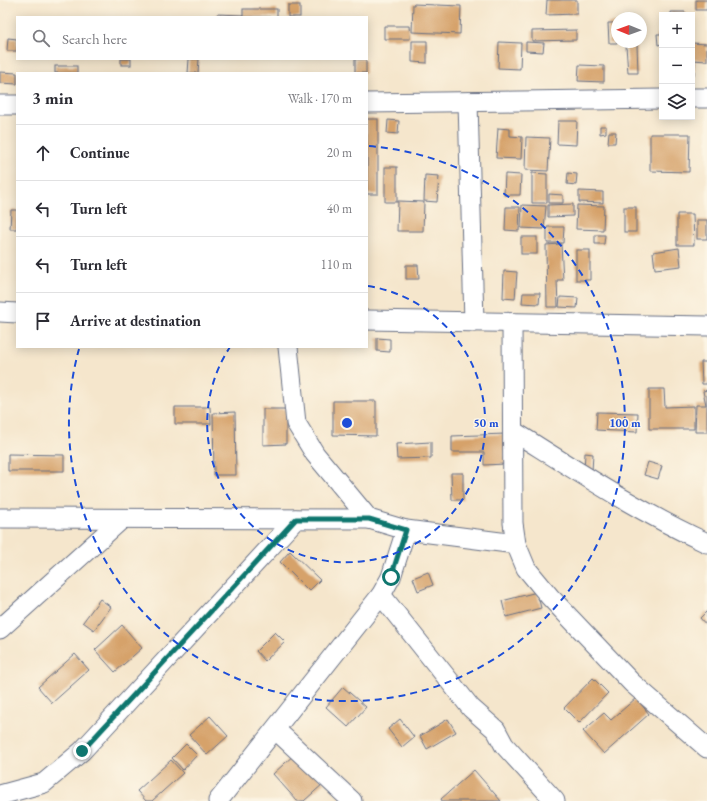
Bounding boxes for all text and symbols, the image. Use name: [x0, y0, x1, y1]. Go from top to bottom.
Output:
north arrow: [611, 12, 647, 48]
map controls: [659, 12, 695, 120]
button: +: [659, 12, 695, 48]
search box: [16, 16, 368, 60]
icon: search: [30, 27, 52, 49]
text: Search here: [62, 29, 127, 48]
button: −: [659, 48, 695, 84]
button: layers: [659, 84, 695, 120]
text: 3 min: [32, 87, 73, 109]
text: Walk · 170 m: [288, 90, 352, 107]
icon: ahead: [32, 142, 54, 164]
text: Continue: [70, 143, 130, 162]
text: 20 m: [327, 144, 352, 161]
icon: left: [32, 198, 54, 220]
text: Turn left: [70, 199, 127, 218]
text: 40 m: [327, 200, 352, 217]
icon: left: [32, 254, 54, 276]
text: Turn left: [70, 255, 127, 274]
text: 110 m: [321, 256, 352, 273]
icon: arrive: [32, 310, 54, 332]
text: Arrive at destination: [70, 311, 201, 330]
text: 50 m: [473, 415, 499, 431]
text: 100 m: [609, 415, 641, 431]
centre of rings: [340, 416, 354, 430]
route start: [382, 568, 400, 586]
route end: [73, 742, 91, 760]

